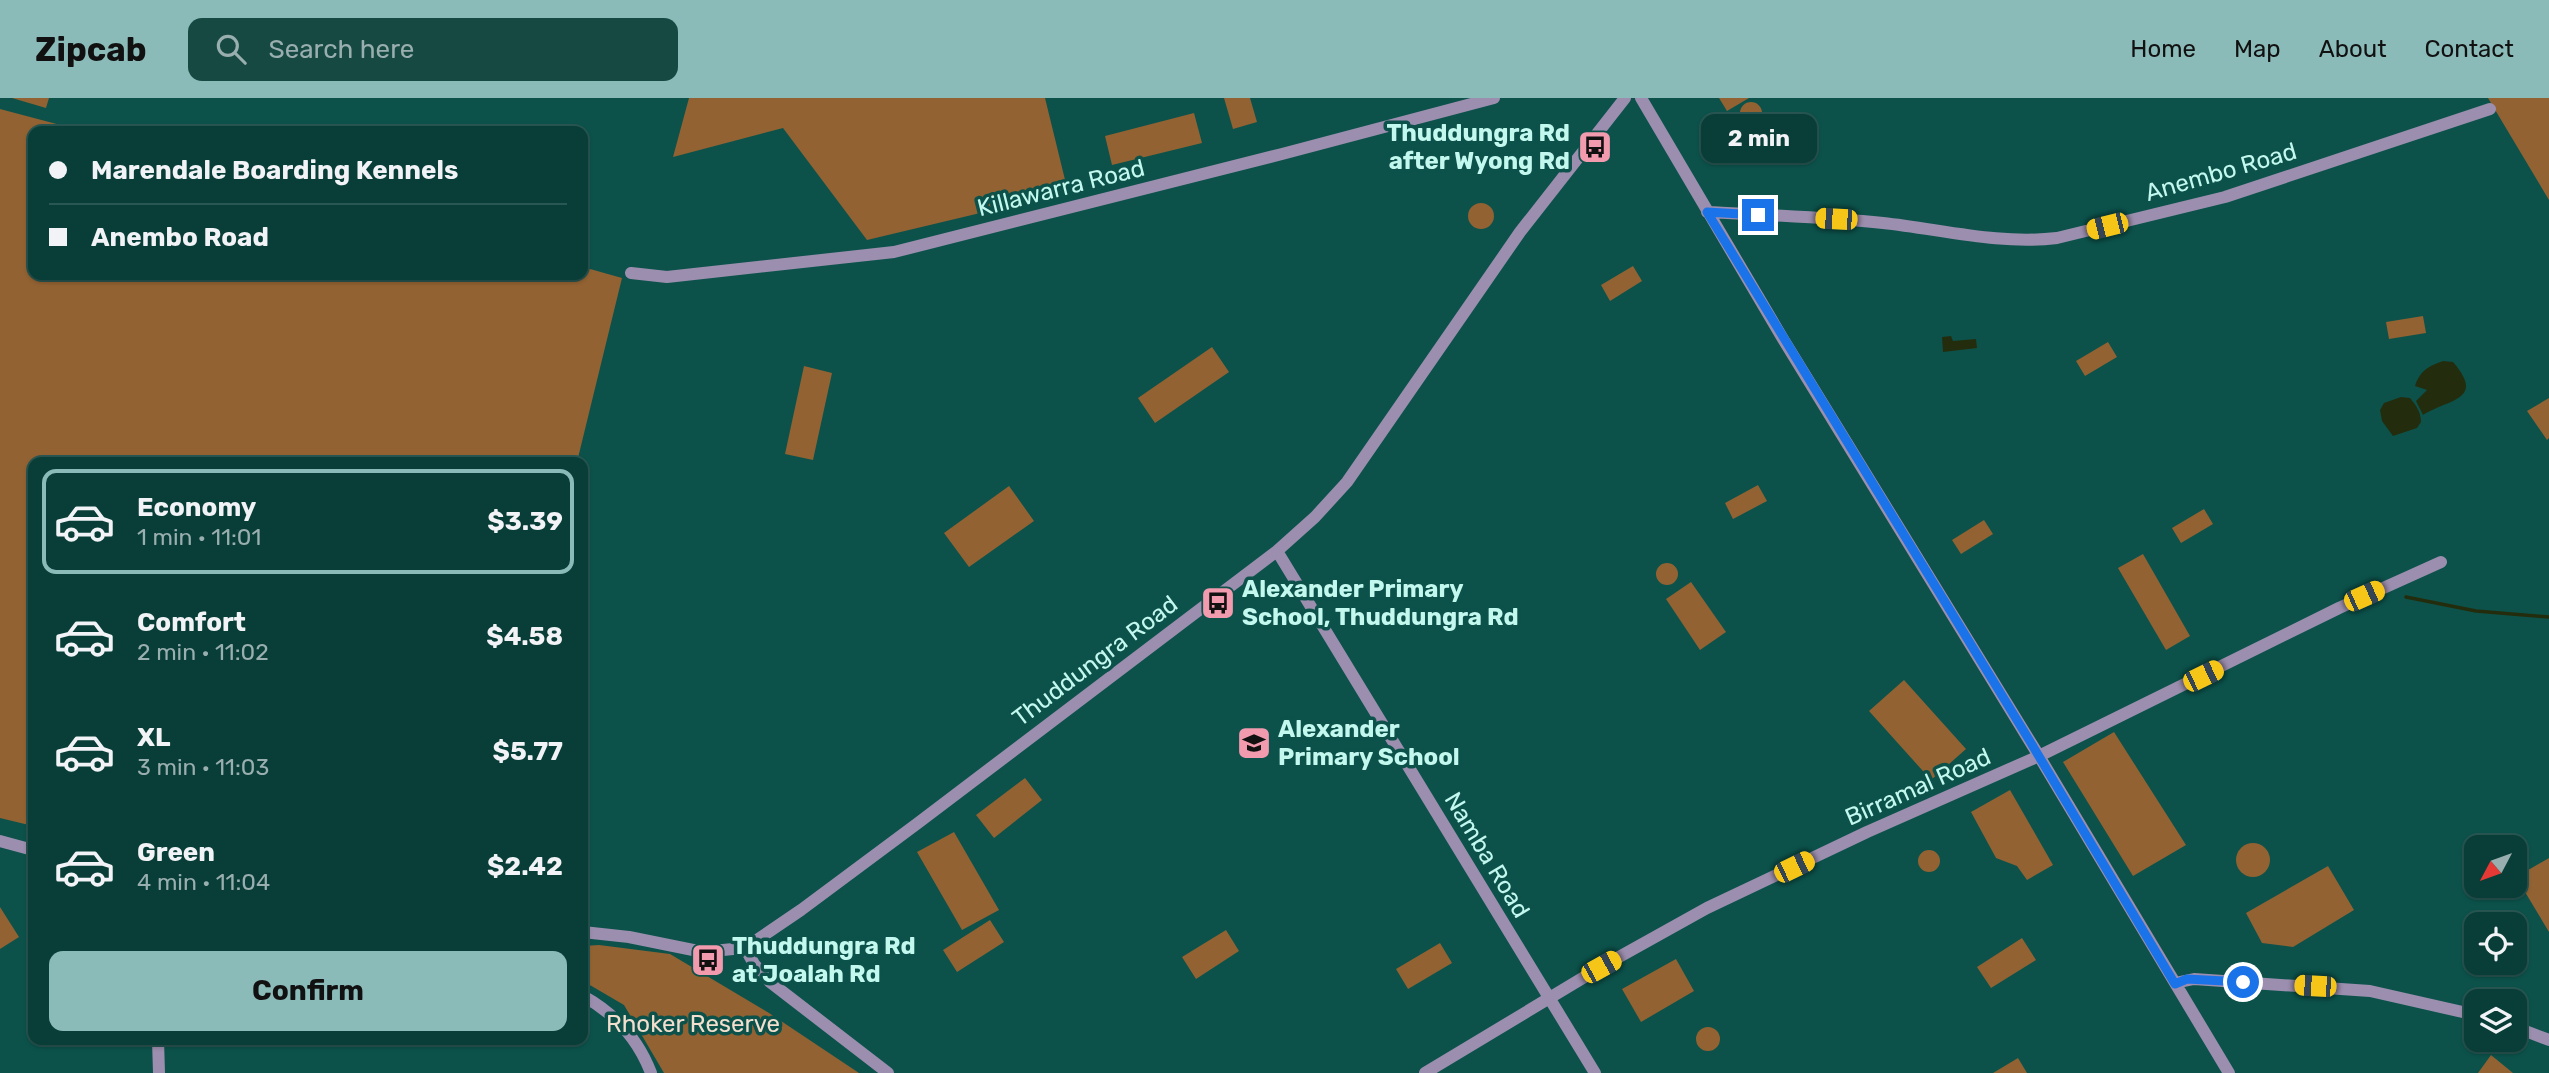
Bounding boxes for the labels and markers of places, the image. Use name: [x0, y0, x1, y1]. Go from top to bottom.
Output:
place label: Thuddungra Rd after Wyong Rd: [1386, 119, 1570, 175]
bus stop icon: Thuddungra Rd after Wyong Rd: [1576, 128, 1614, 166]
place label: Alexander Primary School, Thuddungra Rd: [1242, 575, 1519, 631]
bus stop icon: Alexander Primary School, Thuddungra Rd: [1199, 584, 1237, 622]
place label: Alexander Primary School: [1278, 715, 1460, 771]
school or university icon: Alexander Primary School: [1235, 724, 1273, 762]
place label: Thuddungra Rd at Joalah Rd: [732, 932, 916, 988]
bus stop icon: Thuddungra Rd at Joalah Rd: [689, 941, 727, 979]

